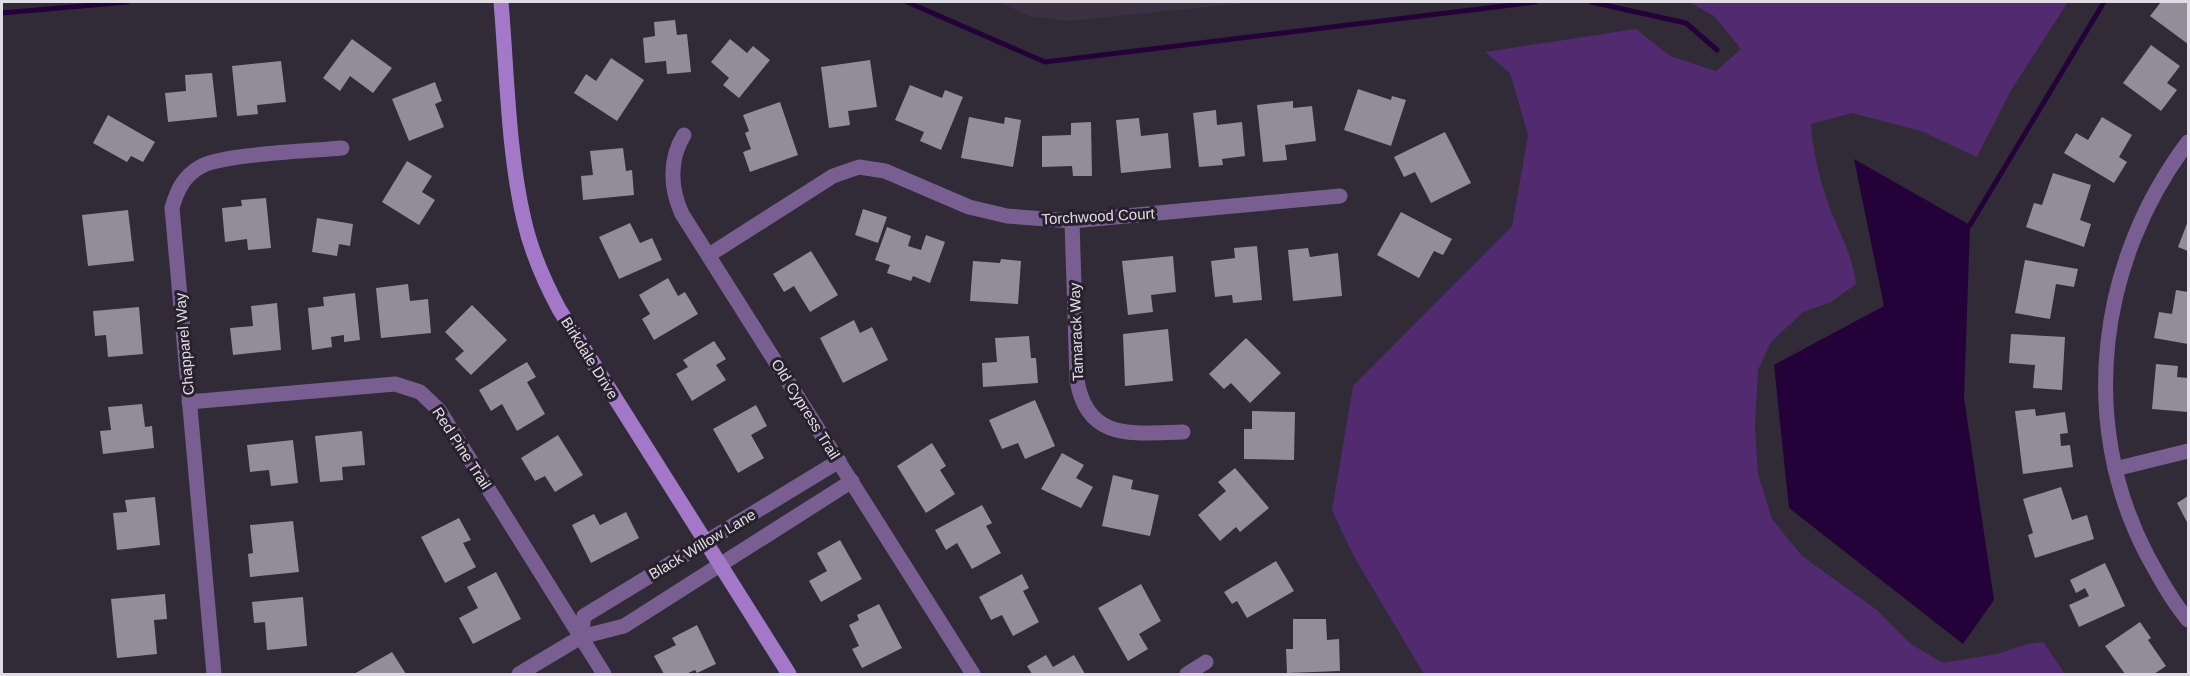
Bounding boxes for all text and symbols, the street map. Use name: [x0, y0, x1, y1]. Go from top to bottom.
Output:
street label: Torchwood Court: [1041, 205, 1156, 227]
street label: Tamarack Way: [1066, 282, 1086, 382]
street label: Chapparel Way: [171, 292, 197, 396]
street label: Birkdale Drive: [558, 314, 622, 402]
street label: Old Cypress Trail: [768, 356, 844, 462]
street label: Red Pine Trail: [429, 404, 495, 492]
street label: Black Willow Lane: [645, 505, 759, 583]

